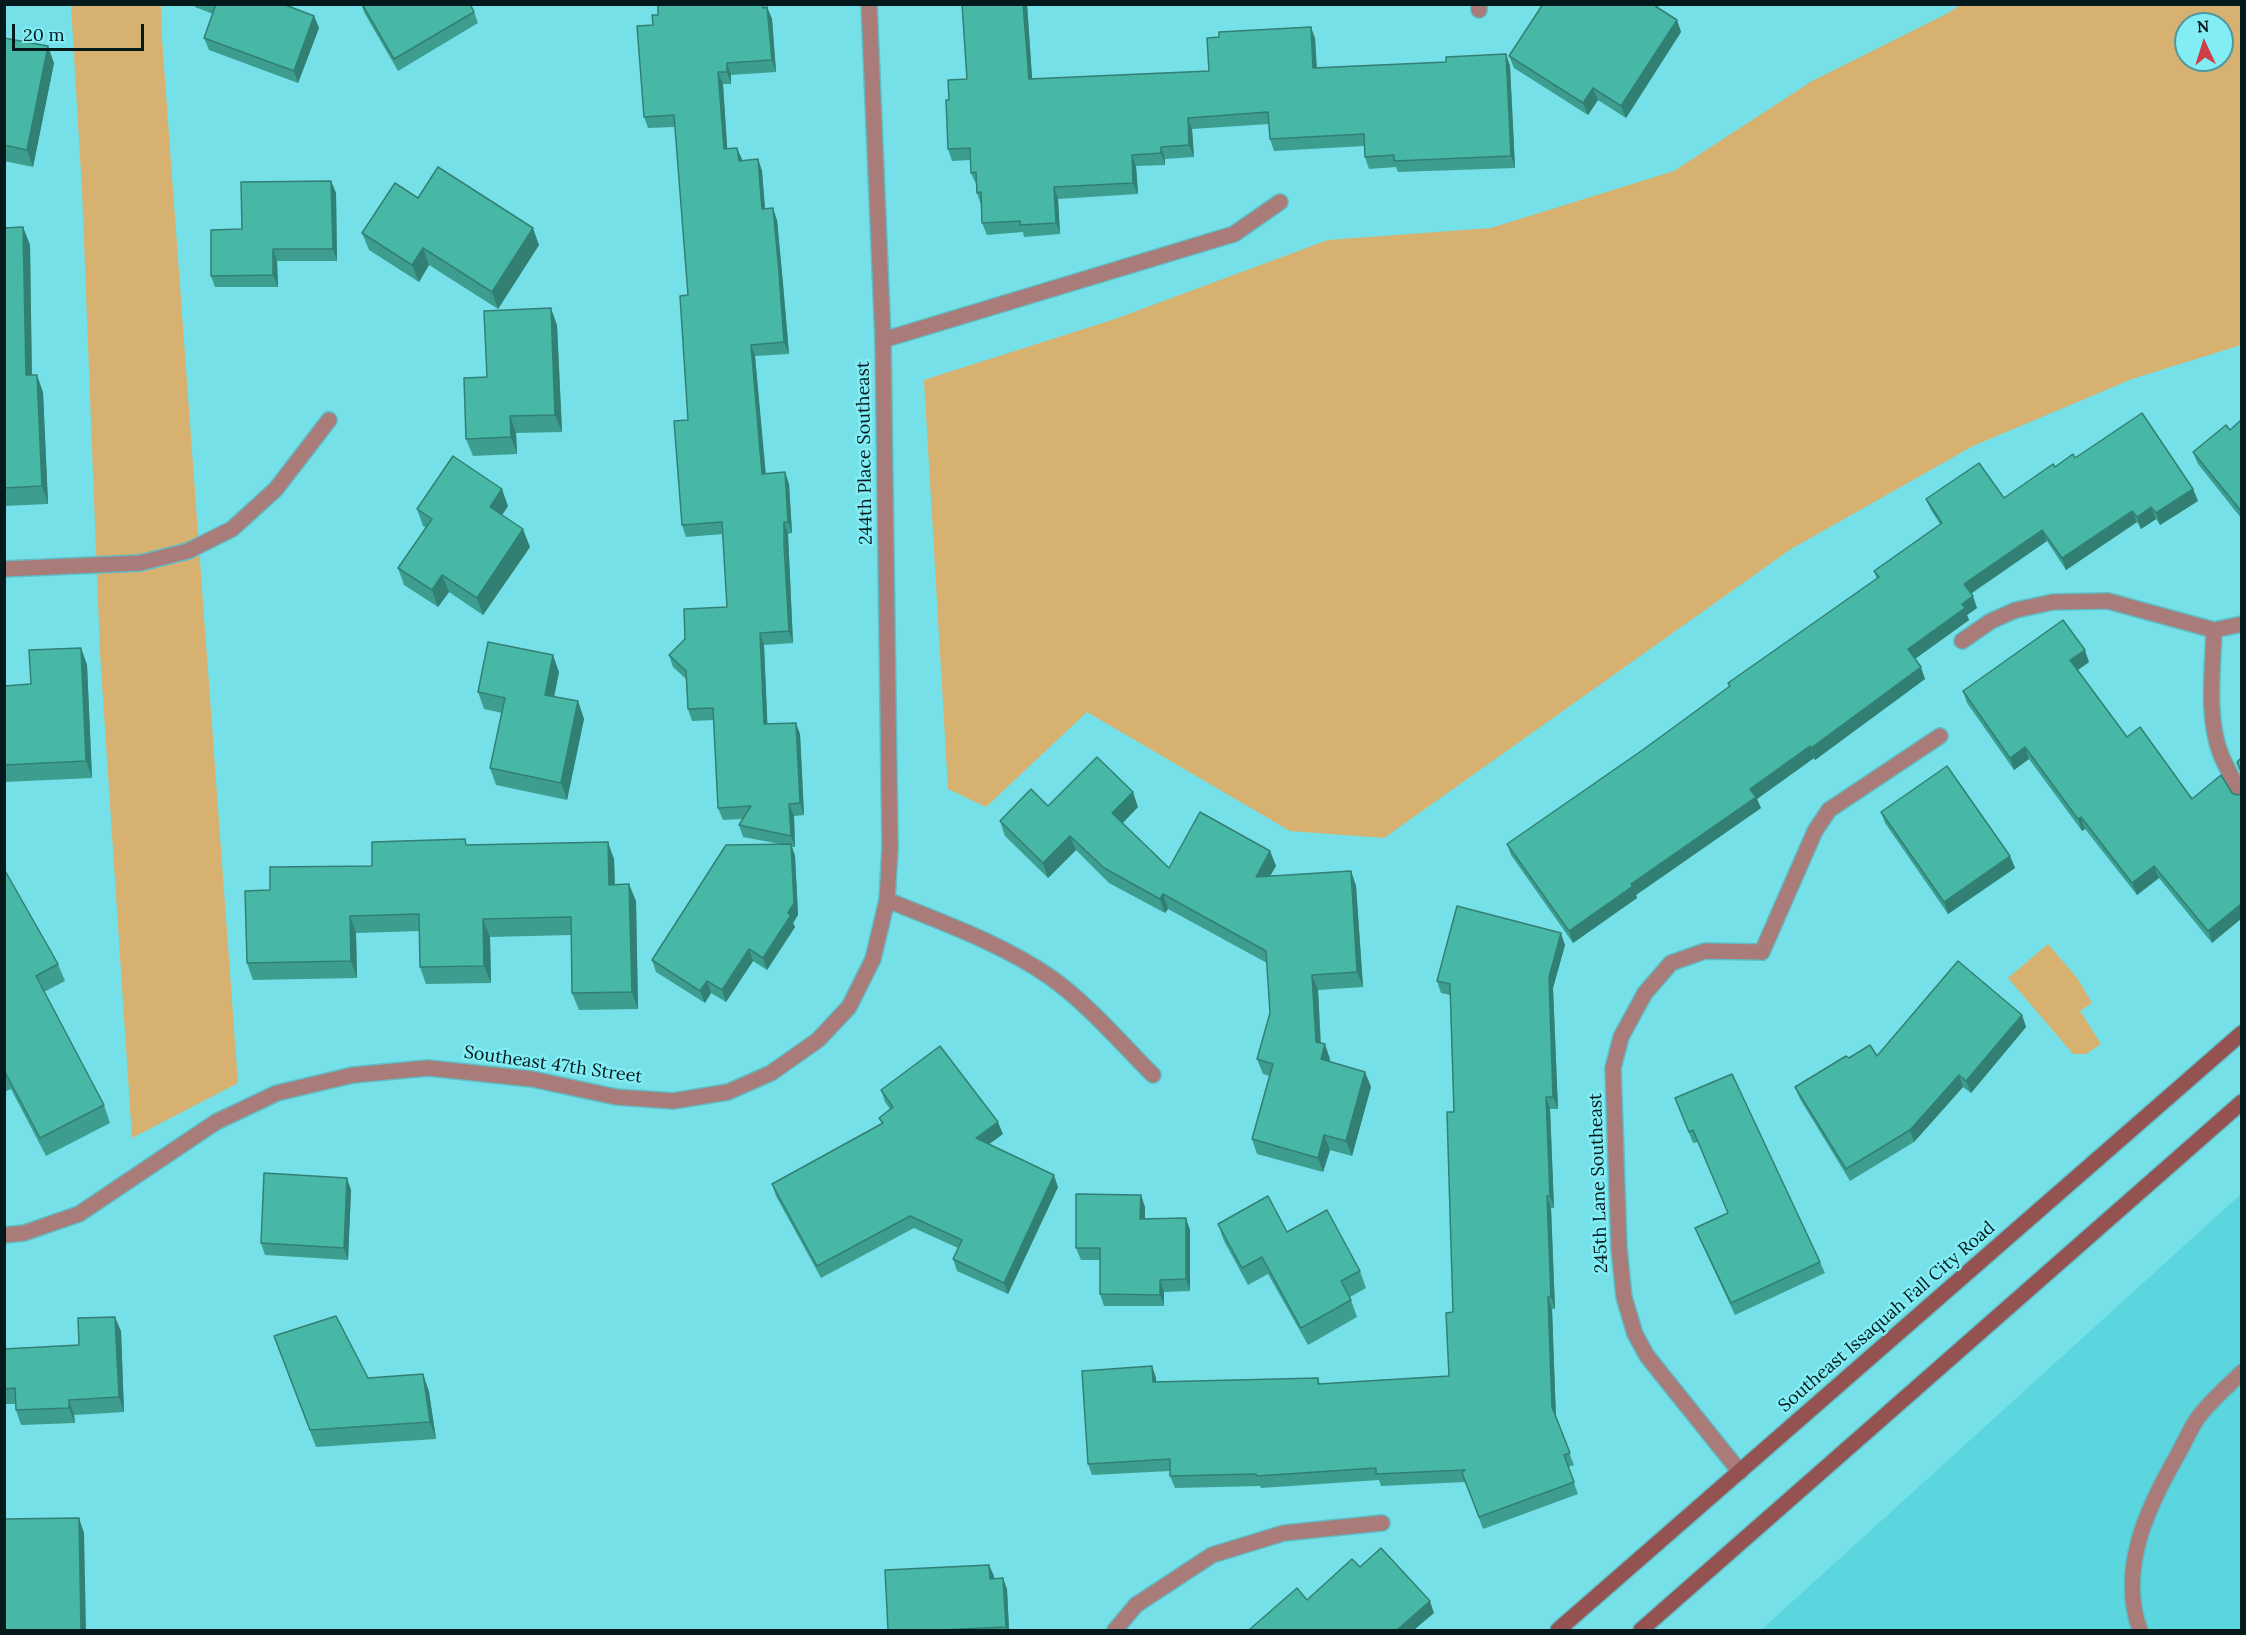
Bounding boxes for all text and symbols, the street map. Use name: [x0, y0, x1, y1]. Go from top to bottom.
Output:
scale bar: [15, 12, 147, 50]
north arrow: [2174, 12, 2234, 72]
text: N: [2196, 16, 2210, 36]
text: 20 m: [23, 23, 65, 46]
street label: 244th Place Southeast: [853, 361, 877, 545]
street label: Southeast 47th Street: [462, 1042, 644, 1088]
street label: 245th Lane Southeast: [1585, 1092, 1613, 1274]
street label: Southeast Issaquah Fall City Road: [1774, 1217, 2000, 1417]

